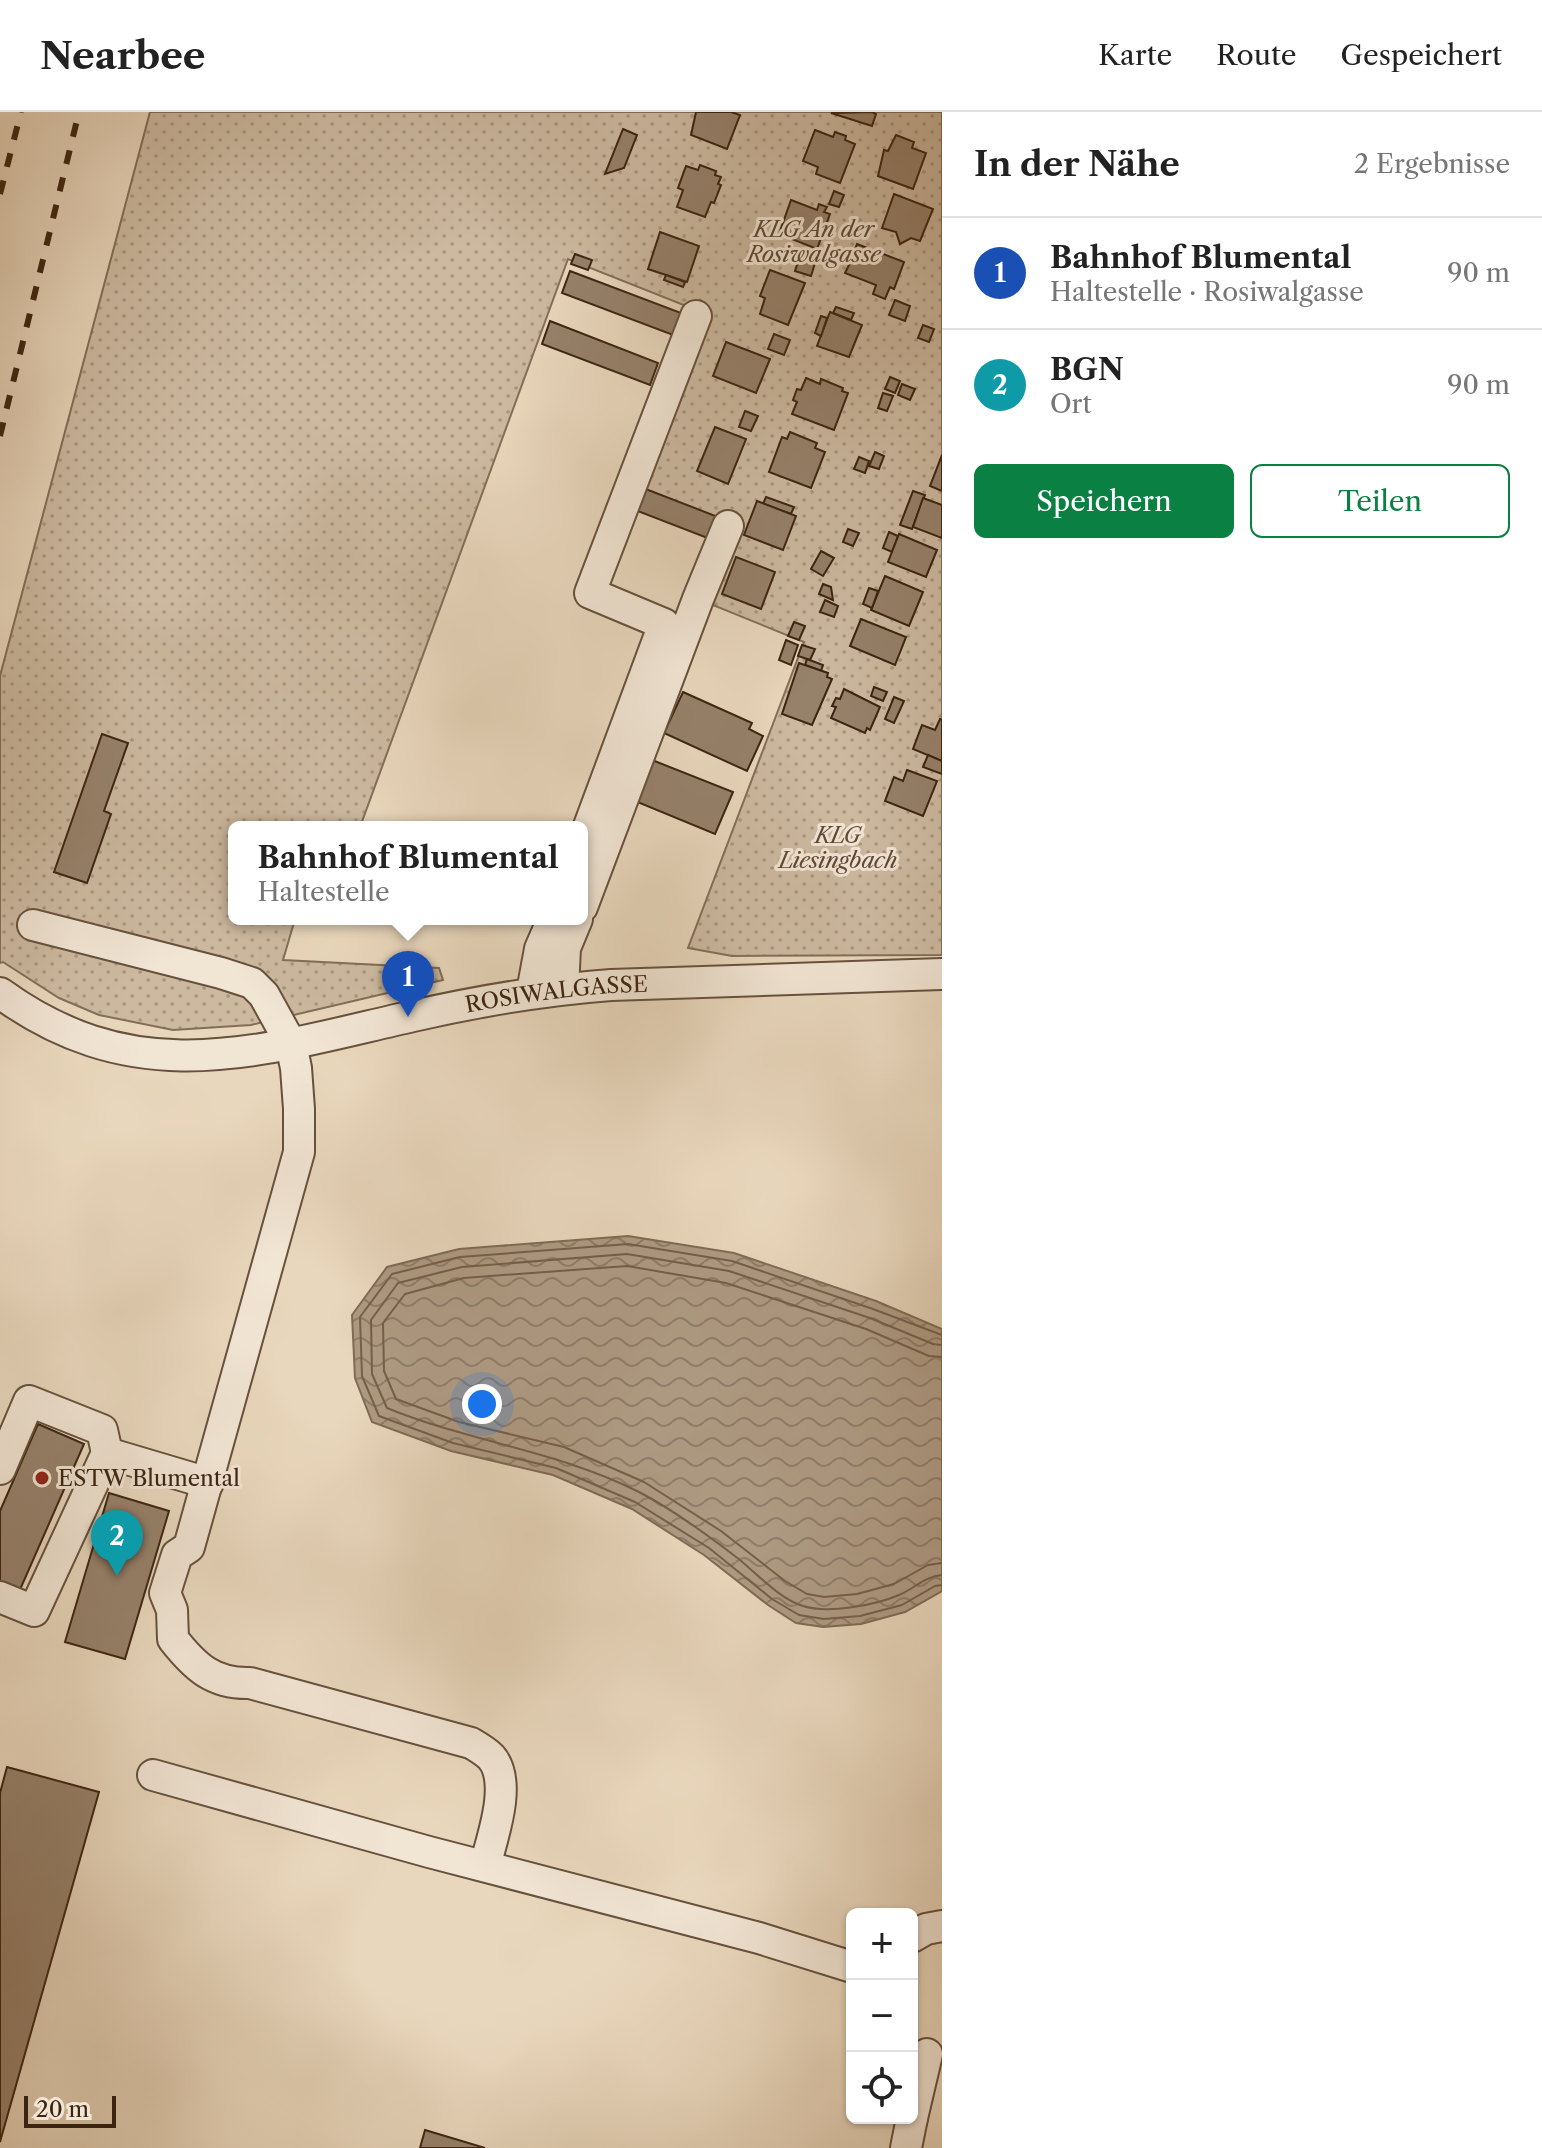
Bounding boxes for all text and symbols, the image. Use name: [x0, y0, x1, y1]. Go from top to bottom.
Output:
text: Nearbee: [40, 32, 206, 79]
text: Karte: [1098, 38, 1172, 72]
text: Route: [1216, 38, 1297, 72]
text: Gespeichert: [1341, 38, 1502, 72]
text: In der Nähe: [974, 143, 1180, 185]
text: 2 Ergebnisse: [1354, 148, 1510, 180]
park label: KLG An der Rosiwalgasse: [745, 216, 882, 268]
text: Bahnhof Blumental: [1050, 239, 1351, 276]
text: 1: [994, 257, 1006, 289]
text: 90 m: [1447, 257, 1510, 289]
text: Haltestelle · Rosiwalgasse: [1050, 276, 1364, 308]
text: BGN: [1050, 351, 1124, 388]
text: 2: [992, 369, 1008, 401]
text: 90 m: [1447, 369, 1510, 401]
text: Ort: [1050, 388, 1092, 420]
button: Speichern: [974, 464, 1234, 538]
button: Teilen: [1250, 464, 1510, 538]
popup: [228, 821, 588, 925]
park label: KLG Liesingbach: [777, 822, 897, 874]
text: Bahnhof Blumental: [257, 839, 559, 876]
text: Haltestelle: [257, 876, 390, 908]
pin: 1: [382, 951, 434, 1017]
street label: ROSIWALGASSE: [463, 970, 648, 1018]
your location: [462, 1384, 502, 1424]
place label: ESTW Blumental: [58, 1465, 240, 1492]
marker: ESTW Blumental: [33, 1469, 51, 1487]
pin: 2: [91, 1510, 143, 1576]
map controls: [846, 1908, 918, 2124]
button: +: [846, 1908, 918, 1980]
button: −: [846, 1980, 918, 2052]
button: locate: [846, 2052, 918, 2124]
scale bar: [24, 2092, 116, 2128]
text: 20 m: [36, 2096, 89, 2123]

